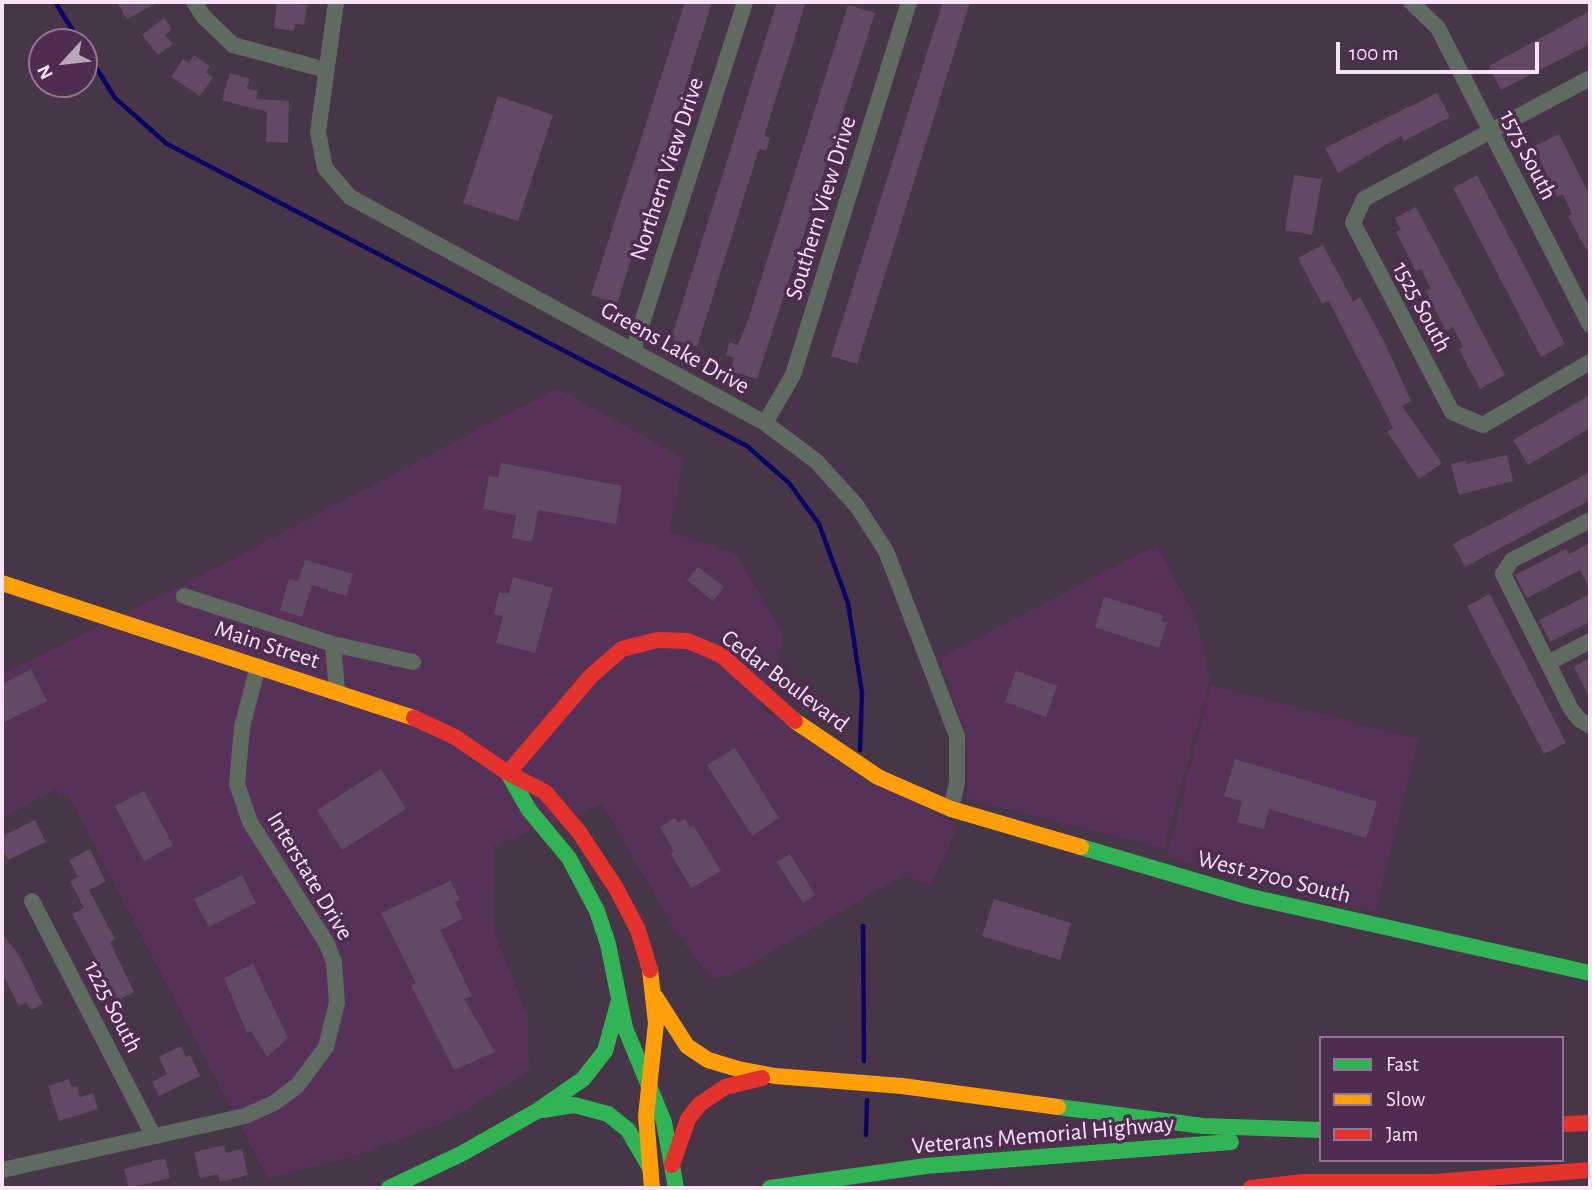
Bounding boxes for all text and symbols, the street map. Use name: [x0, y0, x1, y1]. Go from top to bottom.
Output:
north arrow: [28, 28, 98, 98]
scale bar: [1340, 28, 1543, 72]
text: 100 m: [1349, 43, 1399, 64]
text: N: [34, 62, 57, 82]
street label: Northern View Drive: [624, 74, 710, 264]
street label: 1575 South: [1493, 105, 1563, 205]
street label: Southern View Drive: [779, 113, 863, 303]
street label: 1525 South: [1386, 257, 1458, 357]
street label: Greens Lake Drive: [596, 295, 754, 401]
street label: Main Street: [211, 615, 323, 675]
street label: Cedar Boulevard: [715, 624, 855, 738]
street label: Interstate Drive: [260, 807, 360, 945]
street label: West 2700 South: [1194, 844, 1354, 910]
street label: 1225 South: [78, 956, 148, 1058]
legend: [1319, 1036, 1564, 1162]
text: Fast: [1386, 1054, 1419, 1075]
text: Slow: [1386, 1089, 1425, 1110]
street label: Veterans Memorial Highway: [911, 1109, 1175, 1161]
text: Jam: [1386, 1124, 1418, 1145]

